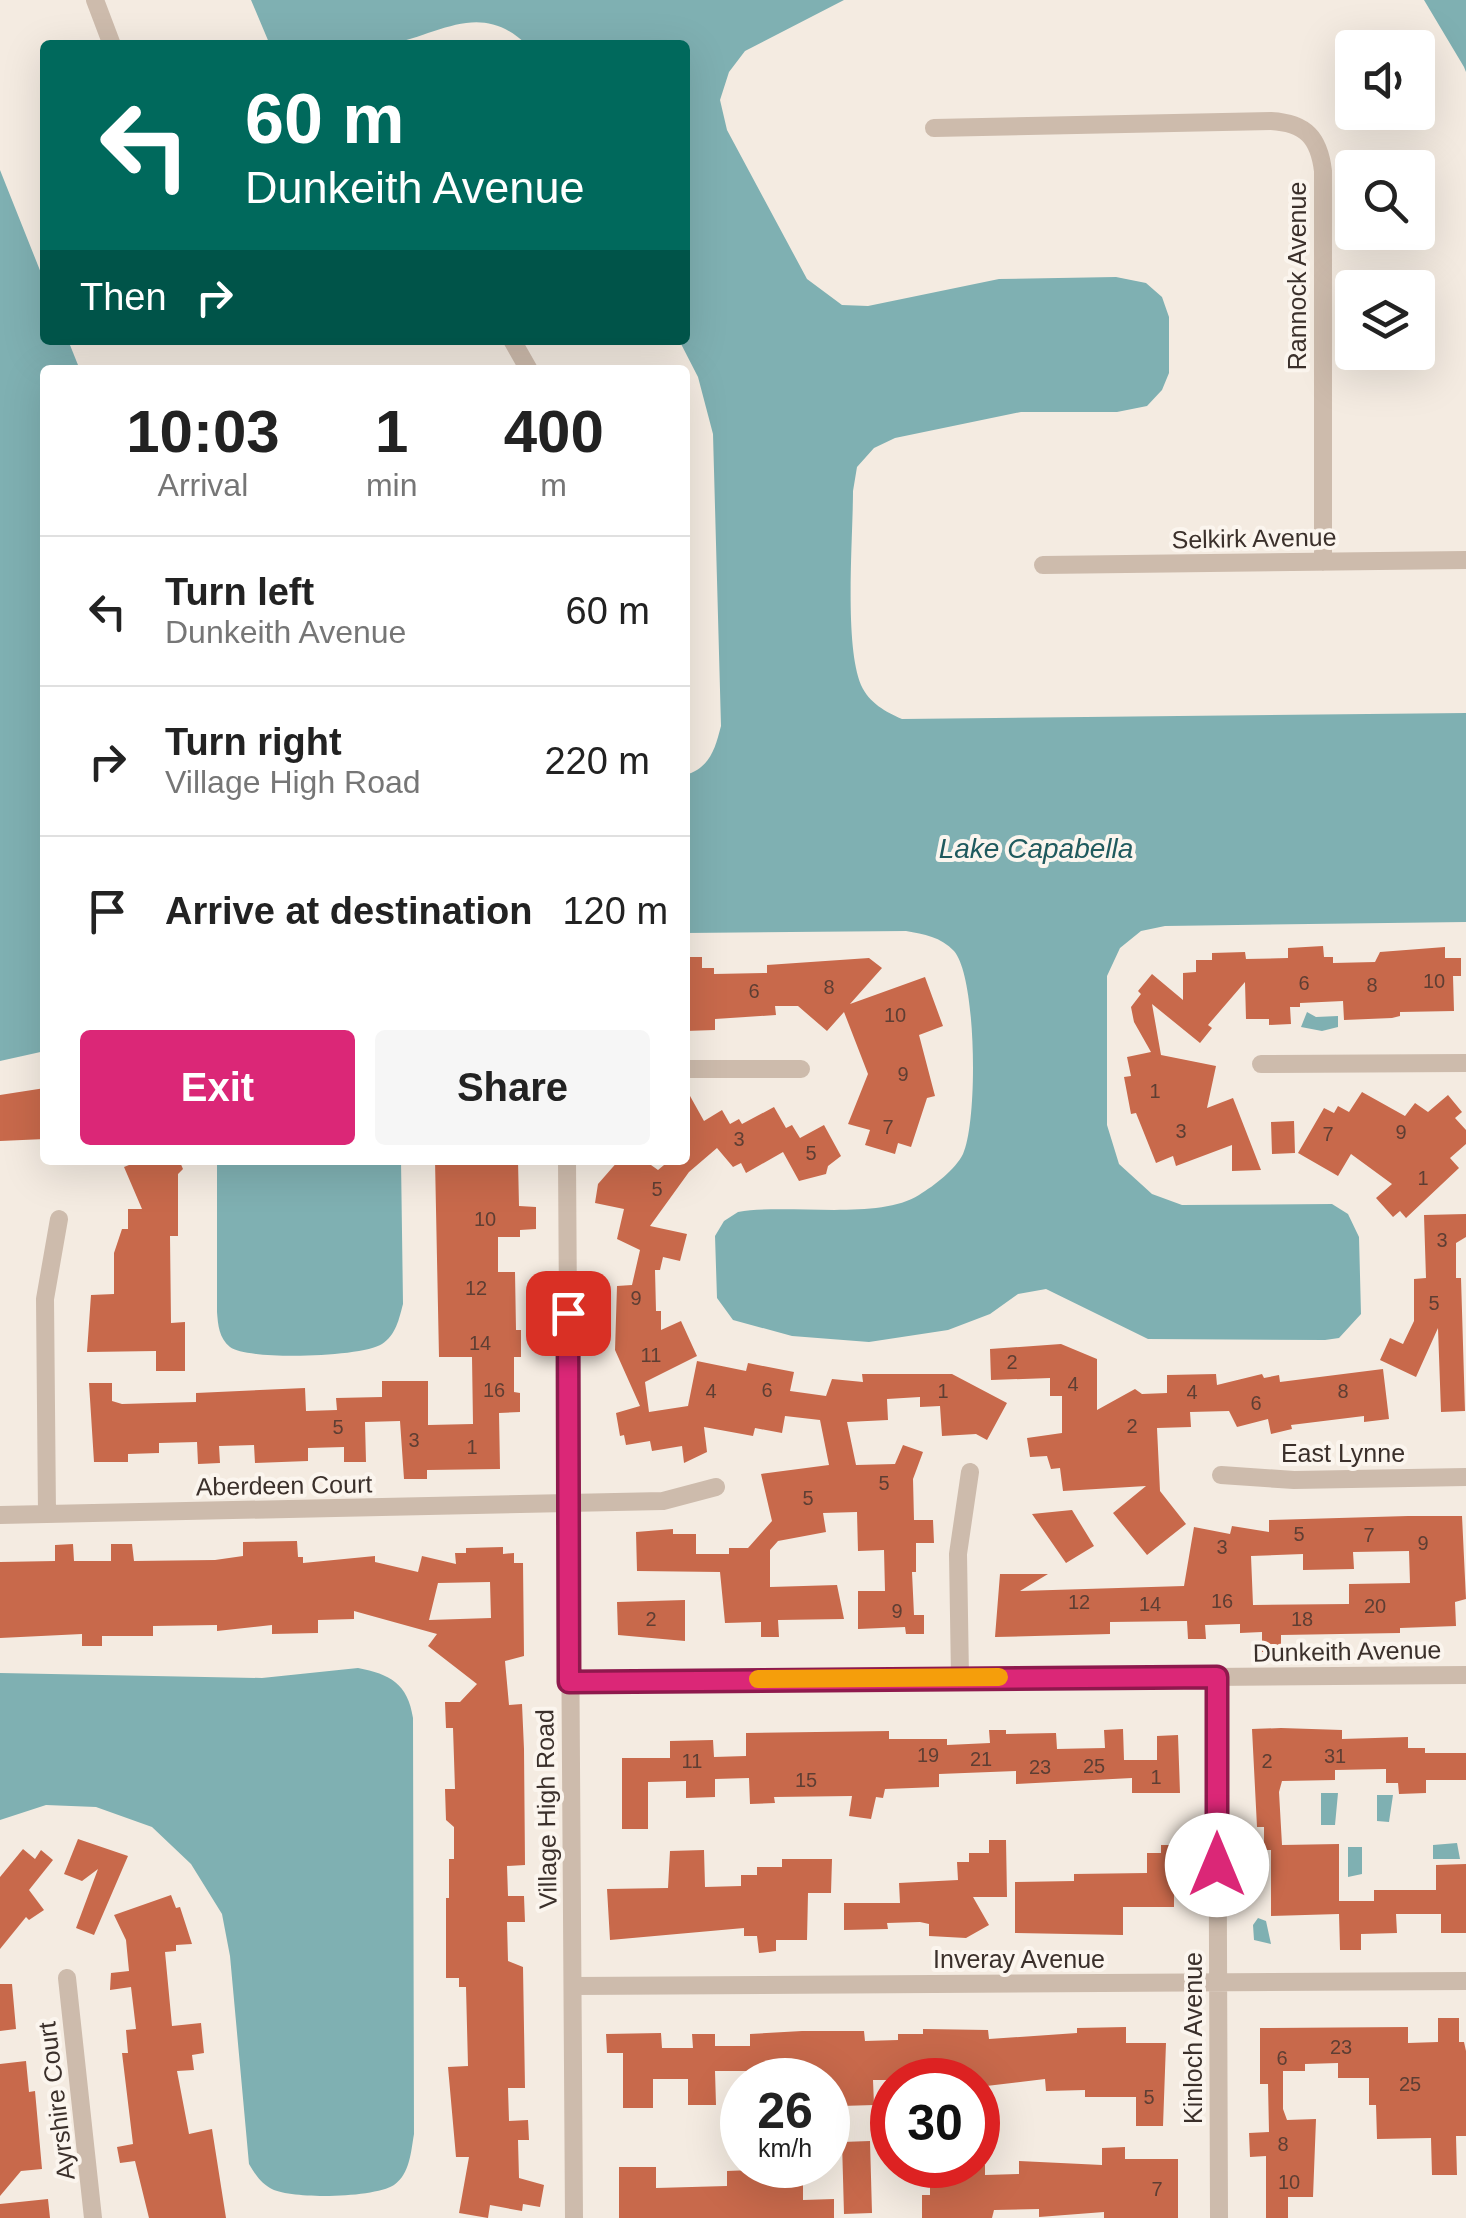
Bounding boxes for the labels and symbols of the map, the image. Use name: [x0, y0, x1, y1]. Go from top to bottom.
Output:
street label: Rannock Avenue: [1283, 182, 1311, 370]
street label: Selkirk Avenue: [1171, 523, 1337, 553]
water label: Lake Capabella: [939, 833, 1133, 864]
house number: 10: [1423, 970, 1445, 992]
house number: 6: [1298, 972, 1310, 994]
house number: 8: [1366, 974, 1378, 996]
house number: 8: [823, 976, 835, 998]
house number: 6: [748, 980, 760, 1002]
house number: 10: [884, 1004, 906, 1026]
house number: 9: [897, 1063, 909, 1085]
house number: 1: [1149, 1080, 1161, 1102]
house number: 7: [882, 1116, 894, 1138]
house number: 3: [1175, 1120, 1187, 1142]
house number: 9: [1395, 1121, 1407, 1143]
house number: 7: [1322, 1123, 1334, 1145]
house number: 3: [733, 1128, 745, 1150]
house number: 5: [805, 1142, 817, 1164]
house number: 1: [1417, 1167, 1429, 1189]
house number: 5: [651, 1178, 663, 1200]
house number: 10: [474, 1208, 496, 1230]
house number: 3: [1436, 1229, 1448, 1251]
pin: [526, 1271, 611, 1356]
house number: 12: [465, 1277, 487, 1299]
house number: 9: [630, 1287, 642, 1309]
house number: 5: [1428, 1292, 1440, 1314]
house number: 14: [469, 1332, 491, 1354]
house number: 11: [641, 1344, 661, 1366]
house number: 2: [1006, 1351, 1018, 1373]
house number: 4: [1067, 1373, 1079, 1395]
house number: 16: [483, 1379, 505, 1401]
house number: 6: [761, 1379, 773, 1401]
house number: 4: [705, 1380, 717, 1402]
house number: 1: [937, 1380, 949, 1402]
house number: 8: [1337, 1380, 1349, 1402]
house number: 4: [1186, 1381, 1198, 1403]
house number: 6: [1250, 1392, 1262, 1414]
house number: 2: [1126, 1415, 1138, 1437]
house number: 5: [332, 1416, 344, 1438]
house number: 3: [408, 1429, 420, 1451]
house number: 1: [466, 1436, 478, 1458]
street label: East Lynne: [1281, 1439, 1405, 1467]
street label: Aberdeen Court: [196, 1469, 373, 1501]
house number: 5: [878, 1472, 890, 1494]
house number: 5: [802, 1487, 814, 1509]
house number: 5: [1293, 1523, 1305, 1545]
house number: 7: [1363, 1524, 1375, 1546]
house number: 9: [1417, 1532, 1429, 1554]
house number: 3: [1216, 1536, 1228, 1558]
house number: 16: [1211, 1590, 1233, 1612]
house number: 12: [1068, 1591, 1090, 1613]
house number: 14: [1139, 1593, 1161, 1615]
house number: 20: [1364, 1595, 1386, 1617]
house number: 9: [891, 1600, 903, 1622]
house number: 2: [645, 1608, 657, 1630]
house number: 18: [1291, 1608, 1313, 1630]
street label: Dunkeith Avenue: [1252, 1635, 1442, 1667]
street label: Village High Road: [530, 1709, 562, 1909]
house number: 19: [917, 1744, 939, 1766]
house number: 31: [1324, 1745, 1346, 1767]
house number: 21: [970, 1748, 992, 1770]
house number: 11: [682, 1750, 702, 1772]
house number: 2: [1261, 1750, 1273, 1772]
house number: 25: [1083, 1755, 1105, 1777]
house number: 23: [1029, 1756, 1051, 1778]
house number: 1: [1150, 1766, 1162, 1788]
house number: 15: [795, 1769, 817, 1791]
position arrow: [1165, 1813, 1269, 1917]
street label: Inveray Avenue: [933, 1945, 1105, 1973]
street label: Kinloch Avenue: [1179, 1952, 1207, 2124]
street label: Ayrshire Court: [32, 2020, 80, 2182]
house number: 23: [1330, 2036, 1352, 2058]
house number: 6: [1276, 2047, 1288, 2069]
speed limit sign: 30: [870, 2058, 1000, 2188]
house number: 25: [1399, 2073, 1421, 2095]
house number: 5: [1143, 2086, 1155, 2108]
house number: 8: [1277, 2133, 1289, 2155]
house number: 10: [1278, 2171, 1300, 2193]
house number: 7: [1151, 2178, 1163, 2200]

